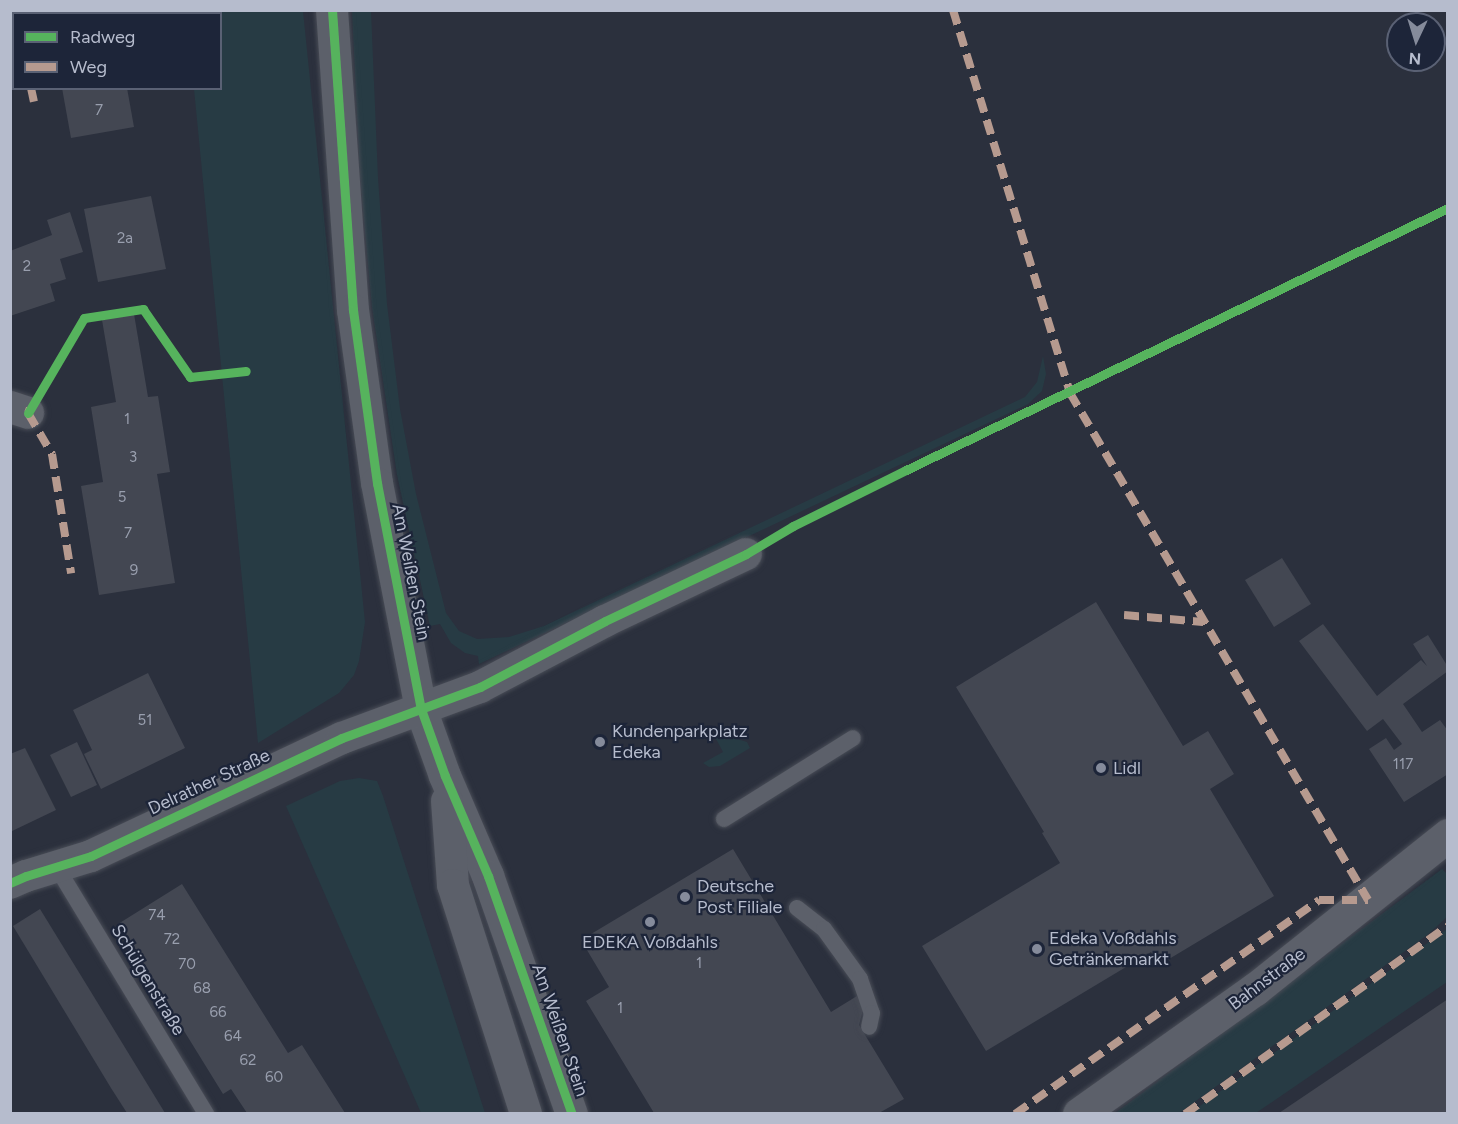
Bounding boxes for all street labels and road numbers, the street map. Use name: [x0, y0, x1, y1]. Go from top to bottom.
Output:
street label: Am Weißen Stein: [387, 502, 435, 642]
street label: Delrather Straße: [145, 744, 273, 820]
street label: Schülgenstraße: [106, 921, 190, 1039]
street label: Bahnstraße: [1224, 943, 1310, 1015]
street label: Am Weißen Stein: [527, 961, 593, 1099]

